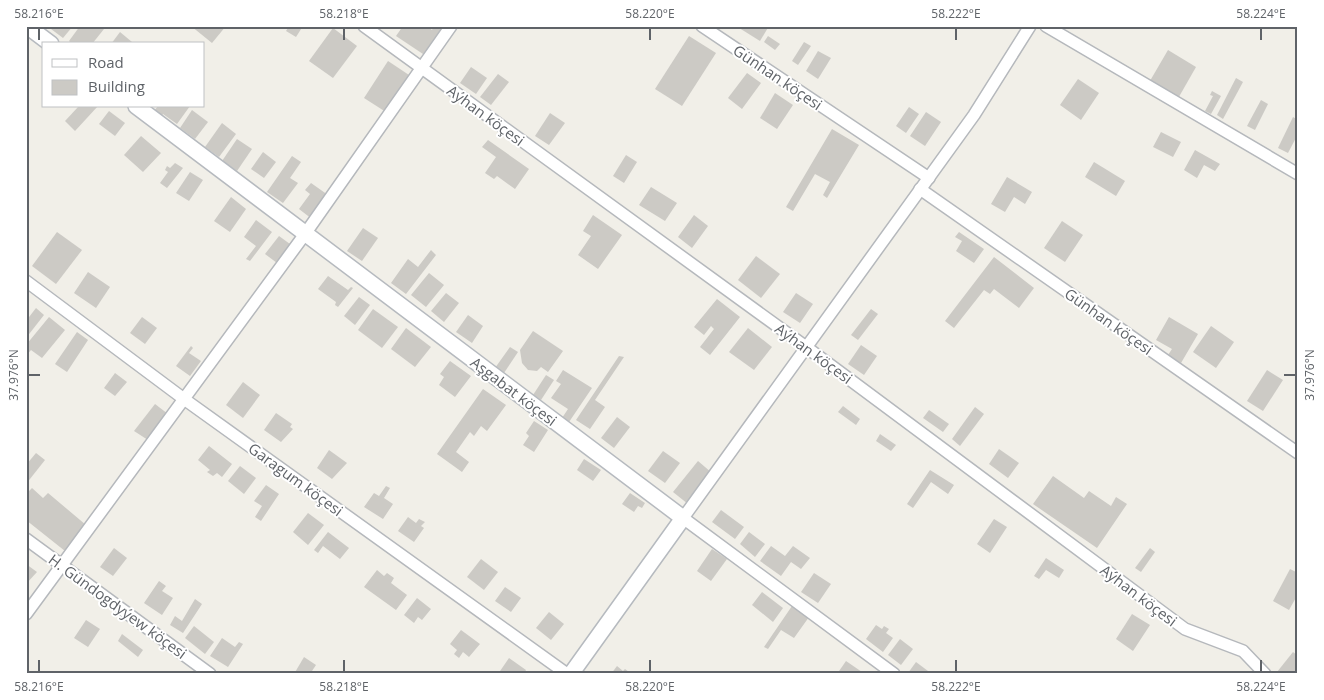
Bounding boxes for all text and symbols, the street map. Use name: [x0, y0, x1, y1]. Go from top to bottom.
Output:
text: 58.216°E: [14, 5, 64, 22]
text: 58.218°E: [319, 5, 369, 22]
text: 58.220°E: [625, 5, 675, 22]
text: 58.222°E: [931, 5, 981, 22]
text: 58.224°E: [1236, 5, 1286, 22]
street label: Günhan köçesi: [730, 40, 826, 114]
legend: [42, 42, 205, 108]
text: Road: [88, 52, 124, 72]
text: Building: [88, 76, 145, 96]
street label: Aýhan köçesi: [443, 80, 529, 150]
street label: Günhan köçesi: [1061, 283, 1157, 359]
street label: Aýhan köçesi: [771, 318, 857, 388]
text: 37.976°N: [5, 349, 22, 401]
text: 37.976°N: [1301, 349, 1318, 401]
street label: Aşgabat köçesi: [467, 352, 561, 430]
street label: Garagum köçesi: [245, 438, 347, 520]
street label: H. Gündogdyýew köçesi: [45, 549, 191, 663]
street label: Aýhan köçesi: [1097, 560, 1181, 630]
text: 58.216°E: [14, 678, 64, 695]
text: 58.218°E: [319, 678, 369, 695]
text: 58.220°E: [625, 678, 675, 695]
text: 58.222°E: [931, 678, 981, 695]
text: 58.224°E: [1236, 678, 1286, 695]

